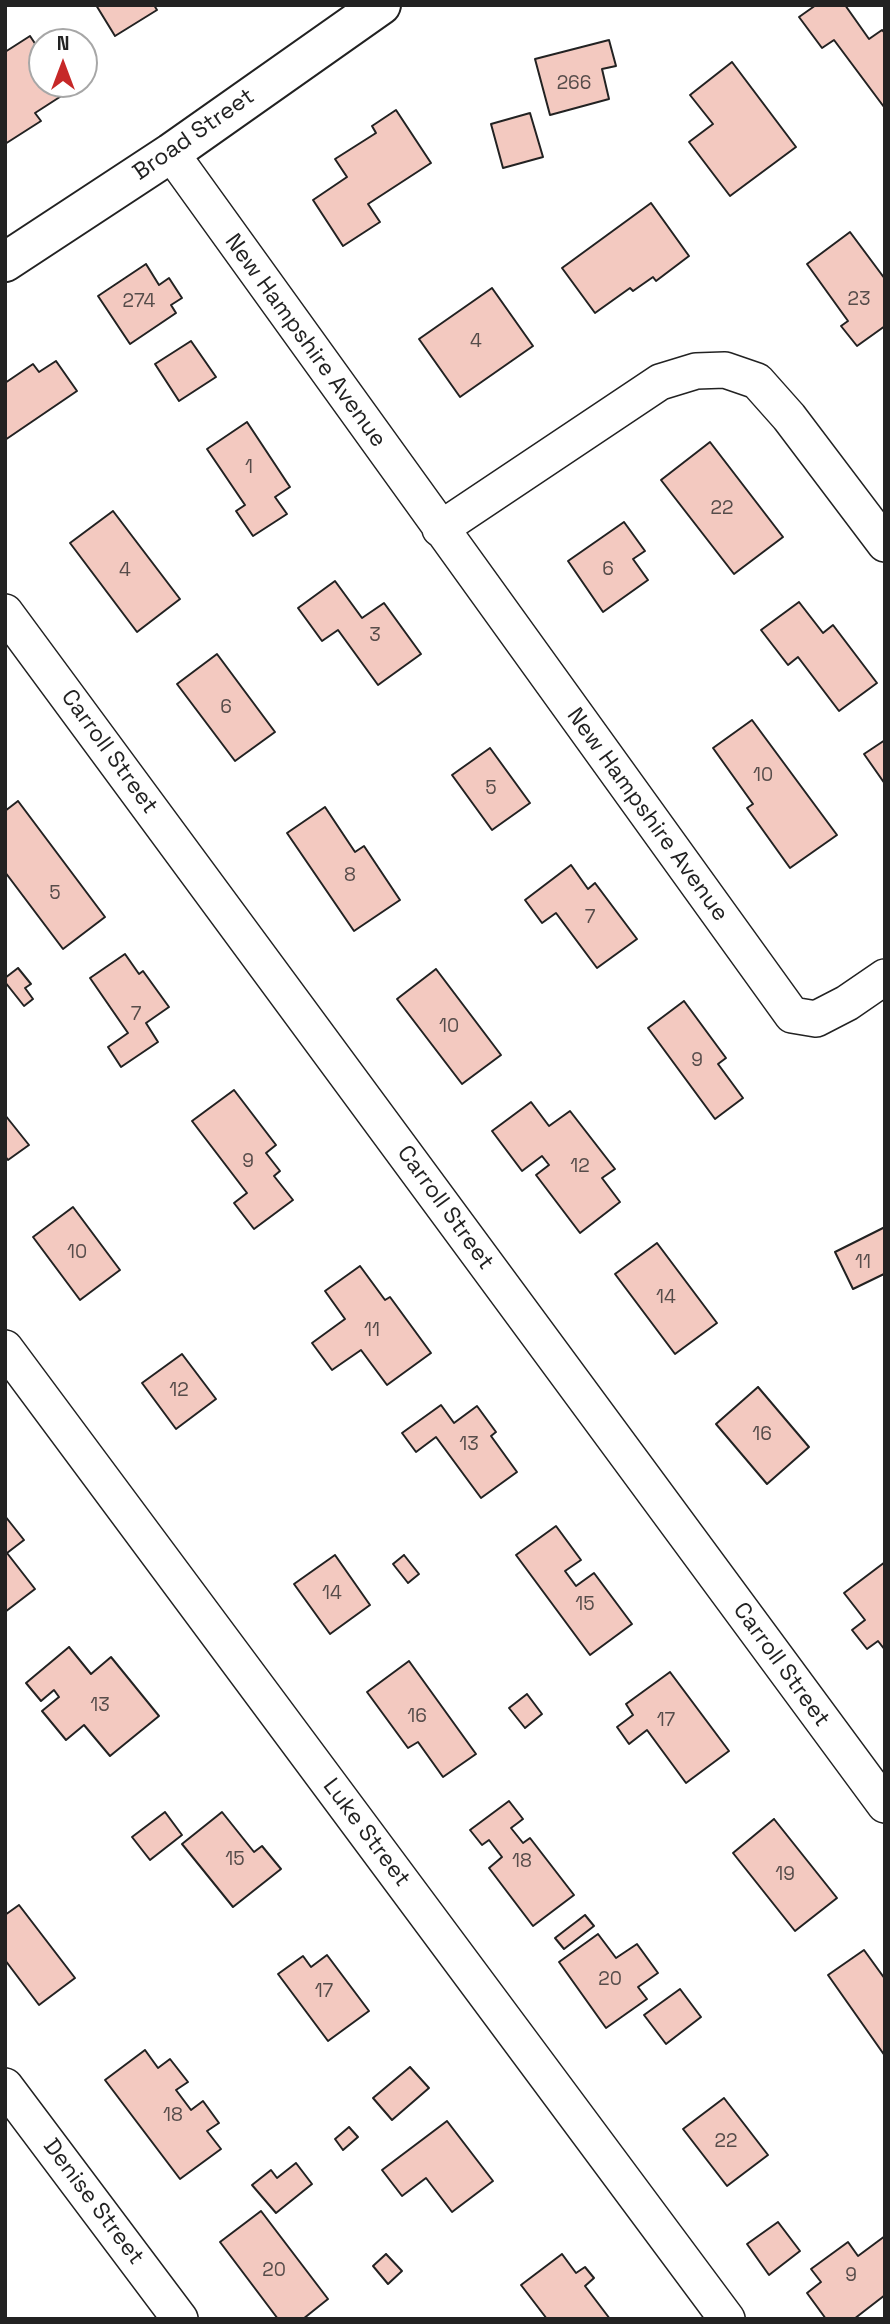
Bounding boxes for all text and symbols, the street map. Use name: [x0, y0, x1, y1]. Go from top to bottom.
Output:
north arrow: [28, 28, 98, 98]
text: N: [57, 31, 69, 56]
house number: 266: [557, 73, 591, 95]
street label: Broad Street: [128, 83, 260, 187]
street label: New Hampshire Avenue: [218, 229, 392, 453]
house number: 23: [848, 289, 870, 311]
house number: 274: [123, 291, 155, 313]
house number: 4: [470, 331, 482, 353]
house number: 1: [245, 457, 253, 479]
house number: 22: [711, 498, 733, 520]
house number: 6: [602, 559, 614, 581]
house number: 4: [119, 560, 131, 582]
house number: 3: [369, 625, 381, 647]
street label: Carroll Street: [55, 685, 163, 819]
house number: 6: [220, 697, 232, 719]
street label: New Hampshire Avenue: [560, 703, 734, 927]
house number: 10: [753, 765, 773, 787]
house number: 5: [485, 778, 497, 800]
house number: 8: [344, 865, 356, 887]
house number: 5: [49, 883, 61, 905]
house number: 7: [585, 907, 595, 929]
house number: 7: [131, 1004, 141, 1026]
house number: 10: [439, 1016, 459, 1038]
house number: 9: [691, 1050, 703, 1072]
street label: Carroll Street: [391, 1141, 499, 1275]
house number: 9: [242, 1151, 254, 1173]
house number: 12: [570, 1156, 590, 1178]
house number: 10: [67, 1242, 87, 1264]
house number: 11: [855, 1252, 871, 1274]
house number: 14: [656, 1287, 676, 1309]
house number: 11: [364, 1320, 380, 1342]
house number: 12: [169, 1380, 189, 1402]
house number: 16: [752, 1424, 772, 1446]
house number: 13: [459, 1434, 479, 1456]
house number: 14: [322, 1583, 342, 1605]
house number: 15: [575, 1594, 595, 1616]
street label: Carroll Street: [727, 1598, 835, 1732]
house number: 13: [90, 1695, 110, 1717]
house number: 16: [407, 1706, 427, 1728]
house number: 17: [657, 1710, 675, 1732]
street label: Luke Street: [316, 1774, 416, 1892]
house number: 15: [225, 1849, 245, 1871]
house number: 18: [512, 1851, 532, 1873]
house number: 19: [775, 1864, 795, 1886]
house number: 20: [598, 1969, 622, 1991]
house number: 17: [315, 1981, 333, 2003]
house number: 18: [163, 2105, 183, 2127]
house number: 22: [715, 2131, 737, 2153]
street label: Denise Street: [37, 2134, 149, 2270]
house number: 20: [262, 2260, 286, 2282]
house number: 9: [845, 2265, 857, 2287]

